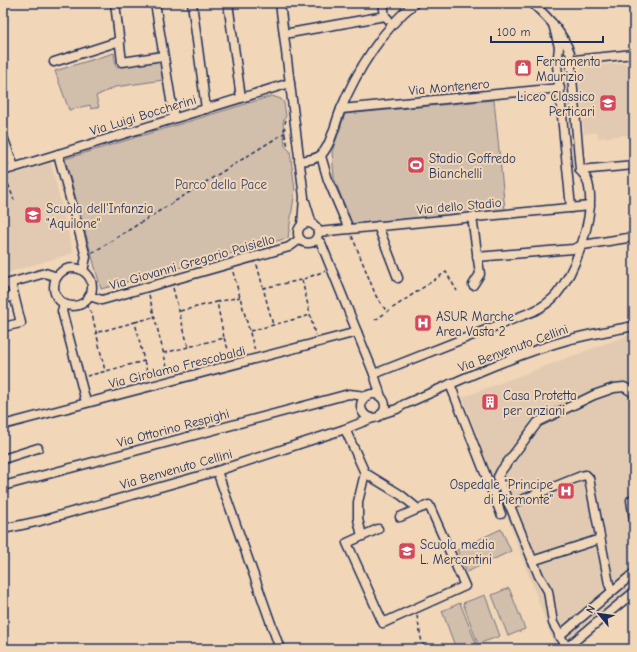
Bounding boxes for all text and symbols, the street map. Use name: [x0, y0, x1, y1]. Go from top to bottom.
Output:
scale bar: [491, 18, 603, 44]
text: 100 m: [497, 25, 530, 39]
place label: Ferramenta Maurizio: [536, 54, 601, 84]
shop icon: Ferramenta Maurizio: [513, 58, 533, 78]
street label: Via Montenero: [408, 76, 490, 98]
place label: Liceo Classico Perticari: [517, 89, 595, 119]
street label: Via Luigi Boccherini: [88, 92, 198, 138]
school or university icon: Liceo Classico Perticari: [598, 93, 618, 113]
place label: Stadio Goffredo Bianchelli: [429, 151, 516, 181]
sports icon: Stadio Goffredo Bianchelli: [406, 155, 426, 175]
park label: Parco della Pace: [175, 177, 268, 192]
street label: Via dello Stadio: [416, 195, 502, 217]
place label: Scuola dell'Infanzia "Aquilone": [46, 201, 153, 231]
school or university icon: Scuola dell'Infanzia "Aquilone": [23, 205, 43, 225]
street label: Via Giovanni Gregorio Paisiello: [108, 231, 276, 293]
place label: ASUR Marche Area Vasta 2: [436, 309, 514, 339]
hospital icon: ASUR Marche Area Vasta 2: [413, 313, 433, 333]
street label: Via Benvenuto Cellini: [456, 321, 570, 375]
street label: Via Girolamo Frescobaldi: [107, 343, 247, 391]
place label: Casa Protetta per anziani: [503, 388, 577, 418]
building icon: Casa Protetta per anziani: [480, 392, 500, 412]
street label: Via Ottorino Respighi: [115, 406, 231, 450]
street label: Via Benvenuto Cellini: [118, 446, 234, 492]
place label: Ospedale "Principe di Piemonte": [450, 477, 553, 507]
hospital icon: Ospedale "Principe di Piemonte": [556, 481, 576, 501]
place label: Scuola media L. Mercantini: [420, 537, 495, 567]
school or university icon: Scuola media L. Mercantini: [397, 541, 417, 561]
north arrow: [579, 594, 619, 634]
text: N: [583, 603, 598, 616]

